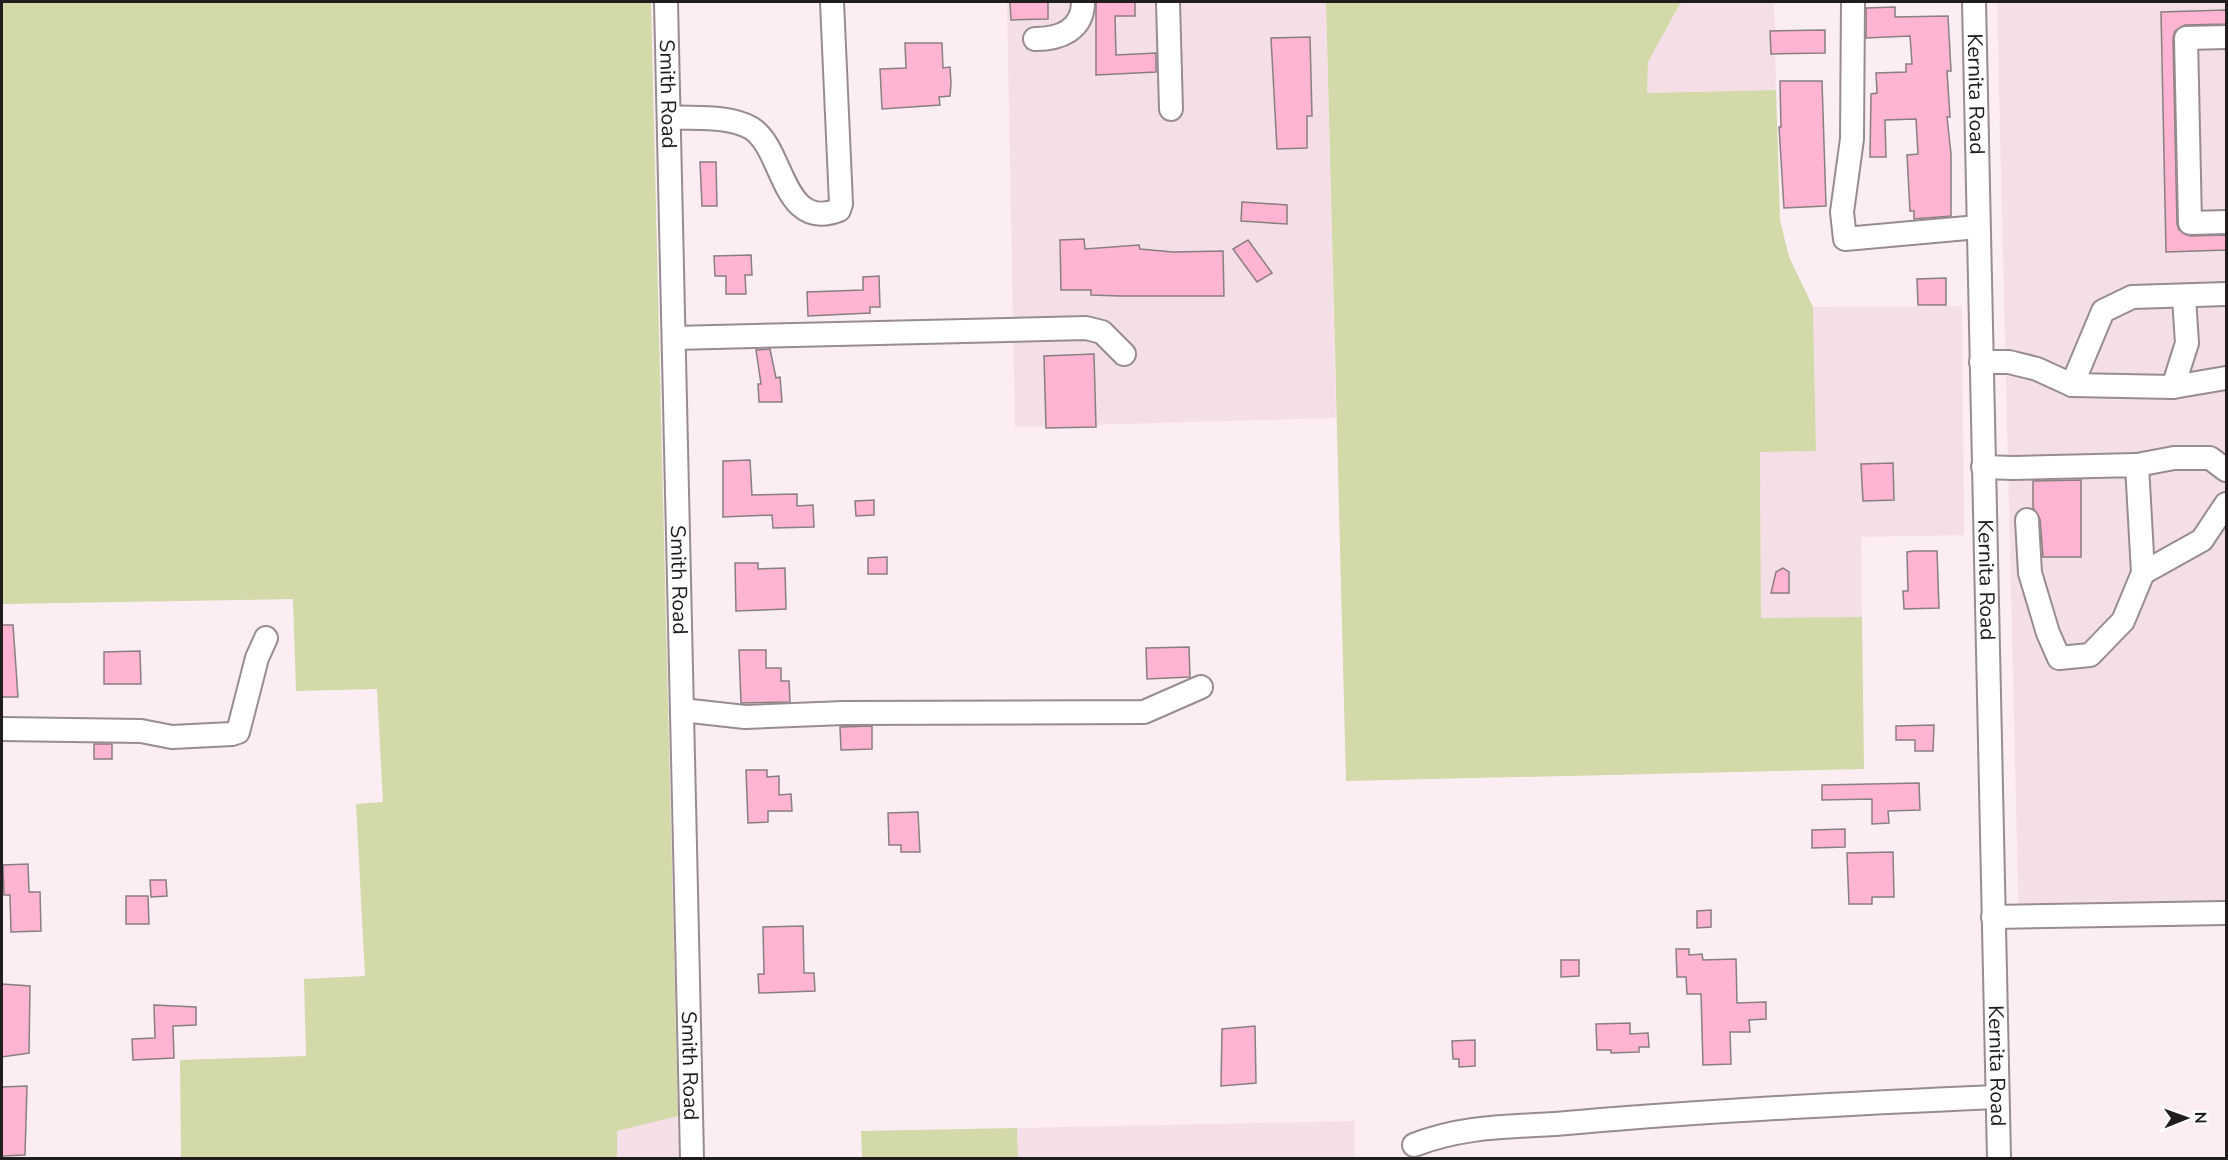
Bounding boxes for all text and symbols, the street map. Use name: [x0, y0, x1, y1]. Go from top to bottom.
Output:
street label: Kernita Road: [1961, 33, 1991, 155]
street label: Smith Road: [653, 39, 683, 149]
street label: Kernita Road: [1971, 519, 2002, 641]
street label: Smith Road: [664, 525, 694, 635]
street label: Kernita Road: [1982, 1005, 2012, 1127]
street label: Smith Road: [675, 1011, 705, 1121]
north arrow: [2156, 1088, 2216, 1148]
text: N: [2189, 1112, 2211, 1124]

